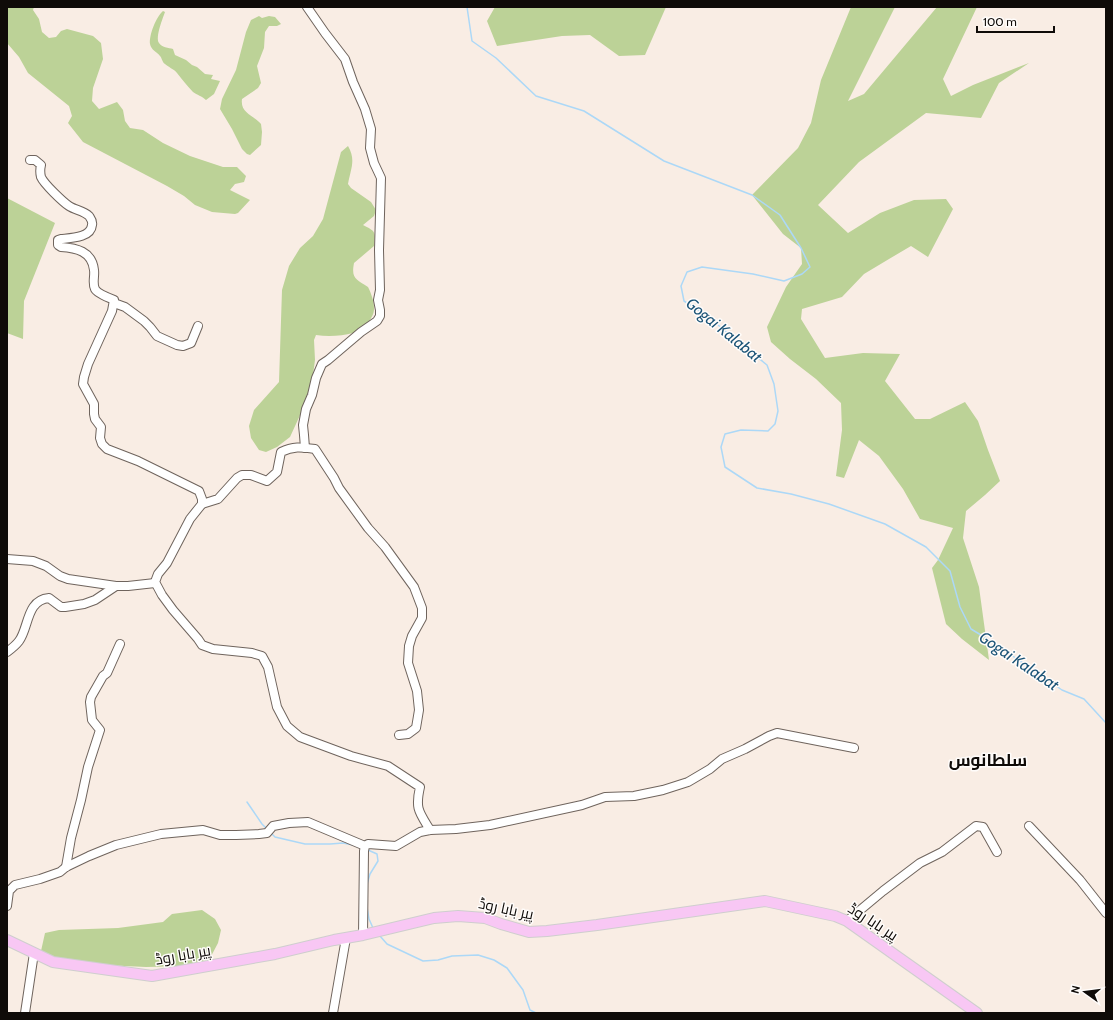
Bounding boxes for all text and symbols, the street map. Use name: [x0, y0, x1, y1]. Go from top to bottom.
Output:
scale bar: [977, 8, 1054, 34]
text: 100 m: [983, 14, 1017, 29]
water label: Gogai Kalabat: [682, 294, 767, 367]
water label: Gogai Kalabat: [975, 627, 1063, 695]
district label: سلطانوس: [949, 750, 1027, 770]
street label: پیر بابا روڈ: [477, 894, 535, 925]
street label: پیر بابا روڈ: [844, 899, 901, 946]
street label: پیر بابا روڈ: [154, 941, 212, 970]
north arrow: [1065, 972, 1105, 1012]
text: N: [1068, 984, 1083, 995]

